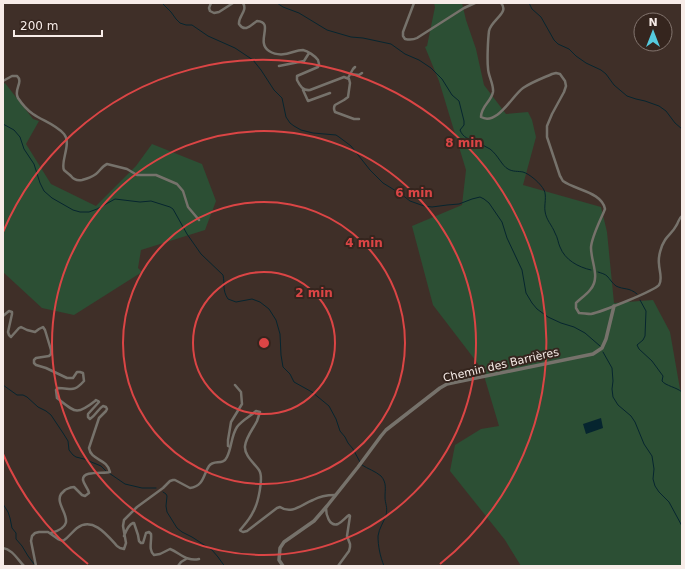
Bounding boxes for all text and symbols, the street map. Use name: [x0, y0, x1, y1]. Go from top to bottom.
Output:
scale bar: [14, 12, 102, 38]
north arrow: [633, 12, 673, 52]
text: N: [648, 16, 658, 29]
text: 200 m: [20, 19, 58, 33]
text: 8 min: [445, 136, 483, 150]
text: 6 min: [395, 186, 433, 200]
text: 4 min: [345, 236, 383, 250]
text: 2 min: [295, 286, 333, 300]
centre of rings: [257, 336, 271, 350]
street label: Chemin des Barrières: [442, 345, 560, 385]

